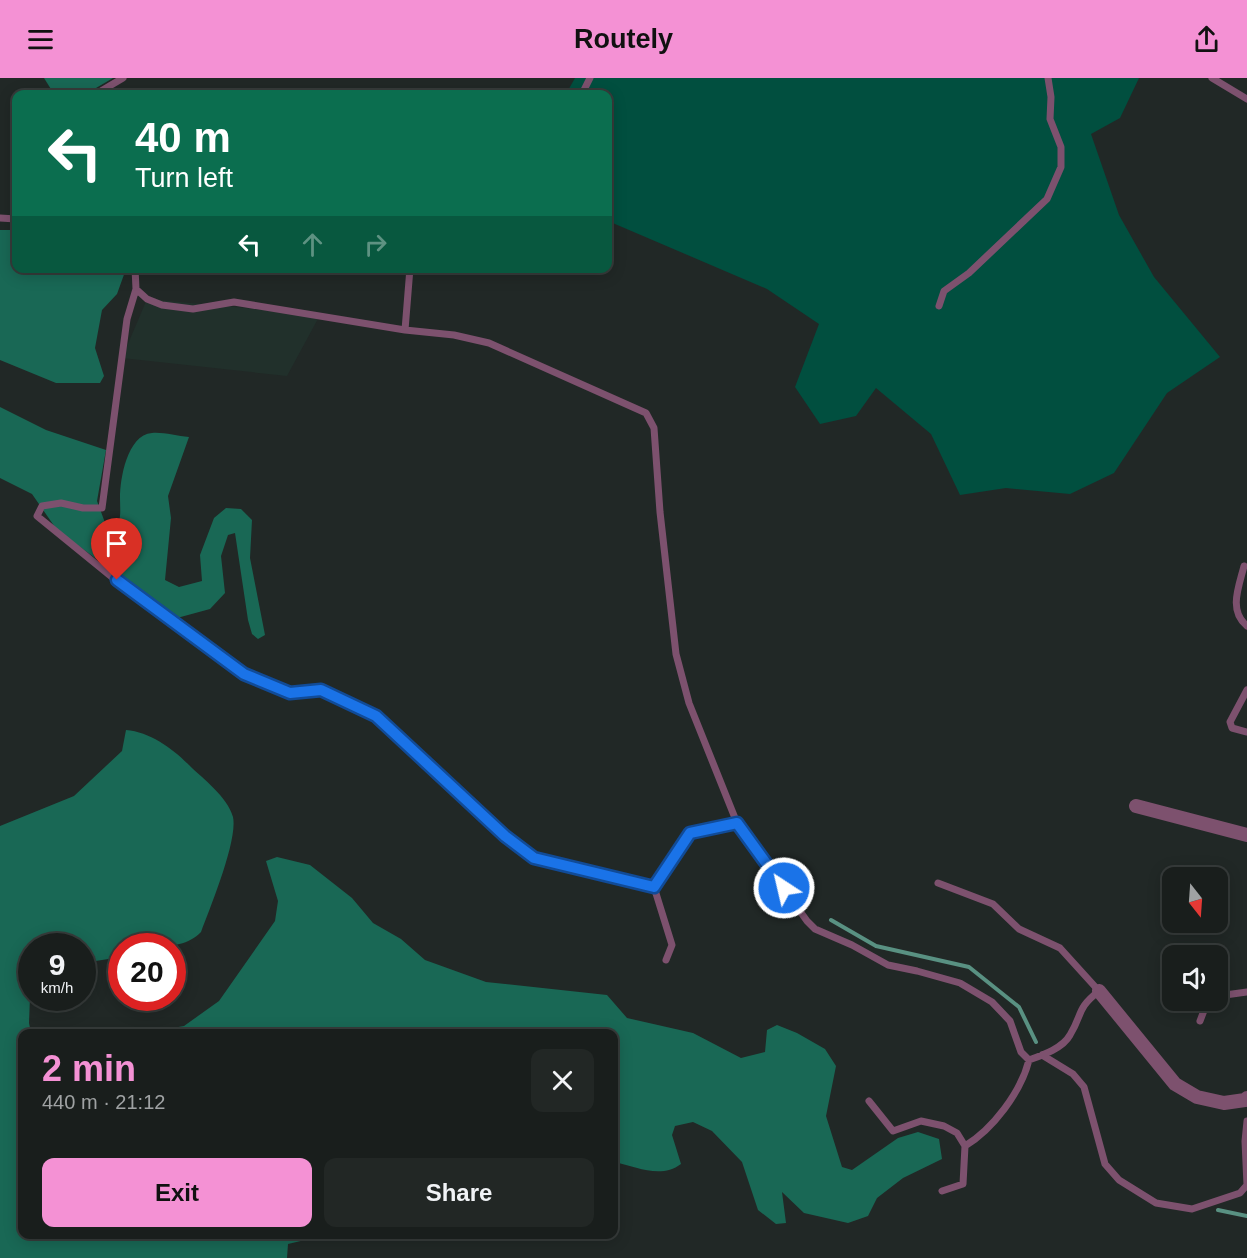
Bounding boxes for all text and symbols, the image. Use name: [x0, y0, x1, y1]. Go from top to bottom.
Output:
icon: menu: [24, 23, 57, 56]
icon: share: [1190, 23, 1223, 56]
text: Routely: [574, 24, 673, 54]
icon: left: [36, 114, 114, 192]
text: 40 m: [135, 114, 231, 161]
text: Turn left: [135, 163, 233, 193]
icon: left: [233, 228, 266, 261]
icon: ahead: [296, 228, 329, 261]
icon: right: [359, 228, 392, 261]
pin: [91, 518, 142, 580]
icon: arrive: [100, 527, 133, 560]
position arrow: [752, 856, 816, 920]
north arrow: [1162, 867, 1228, 933]
map controls: [1162, 867, 1228, 1011]
speed limit sign: 20: [108, 933, 186, 1011]
button: sound: [1162, 945, 1228, 1011]
text: 9: [49, 948, 65, 981]
text: km/h: [41, 979, 73, 996]
text: 2 min: [42, 1048, 136, 1089]
button: close: [531, 1049, 594, 1112]
text: 440 m · 21:12: [42, 1091, 165, 1113]
button: Exit: [42, 1158, 312, 1227]
button: Share: [324, 1158, 594, 1227]

